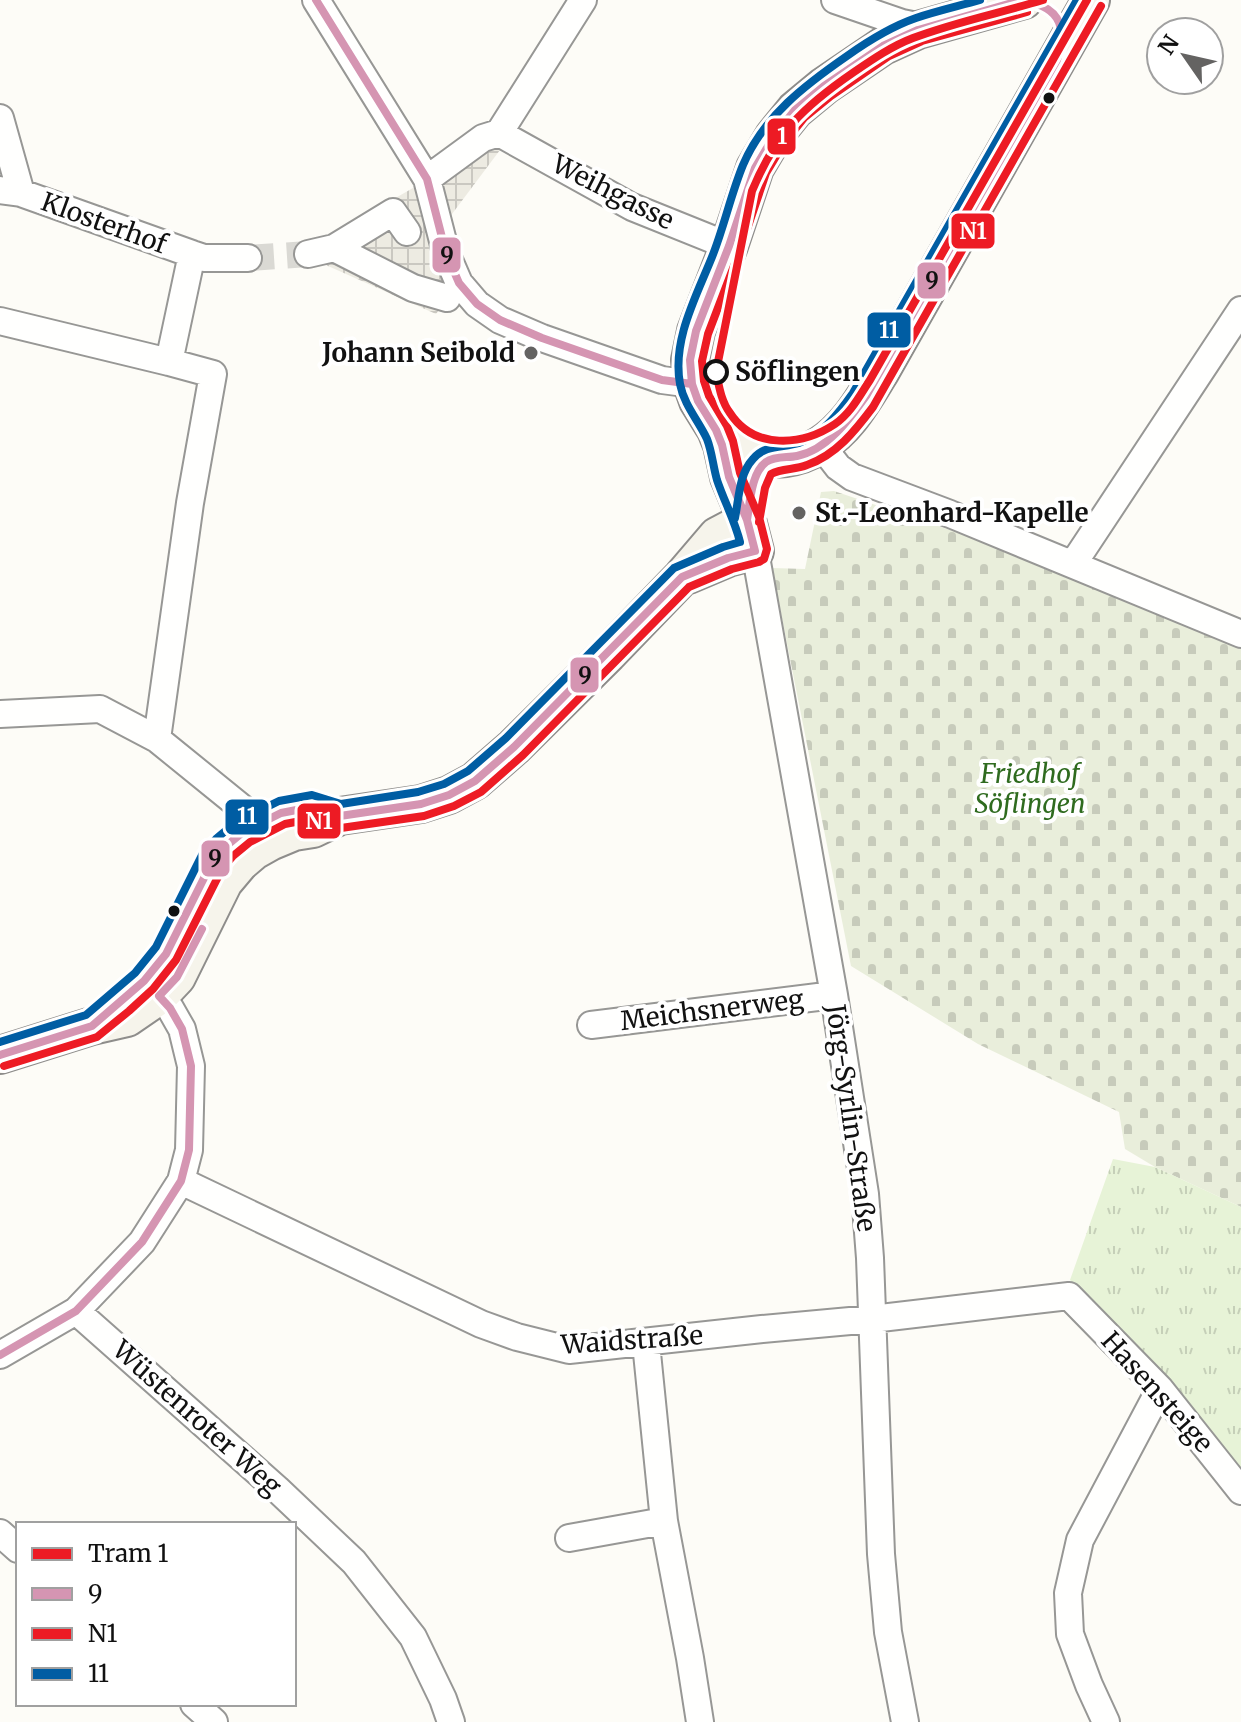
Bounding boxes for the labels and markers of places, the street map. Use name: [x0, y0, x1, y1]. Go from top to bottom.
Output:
unlabelled marker: [1041, 90, 1057, 106]
place label: Johann Seibold: [321, 336, 515, 369]
marker: Johann Seibold: [522, 344, 540, 362]
place label: Söflingen: [735, 355, 860, 388]
marker: Söflingen: [704, 360, 728, 384]
place label: St.-Leonhard-Kapelle: [815, 496, 1089, 529]
marker: St.-Leonhard-Kapelle: [790, 504, 808, 522]
unlabelled marker: [166, 903, 182, 919]

